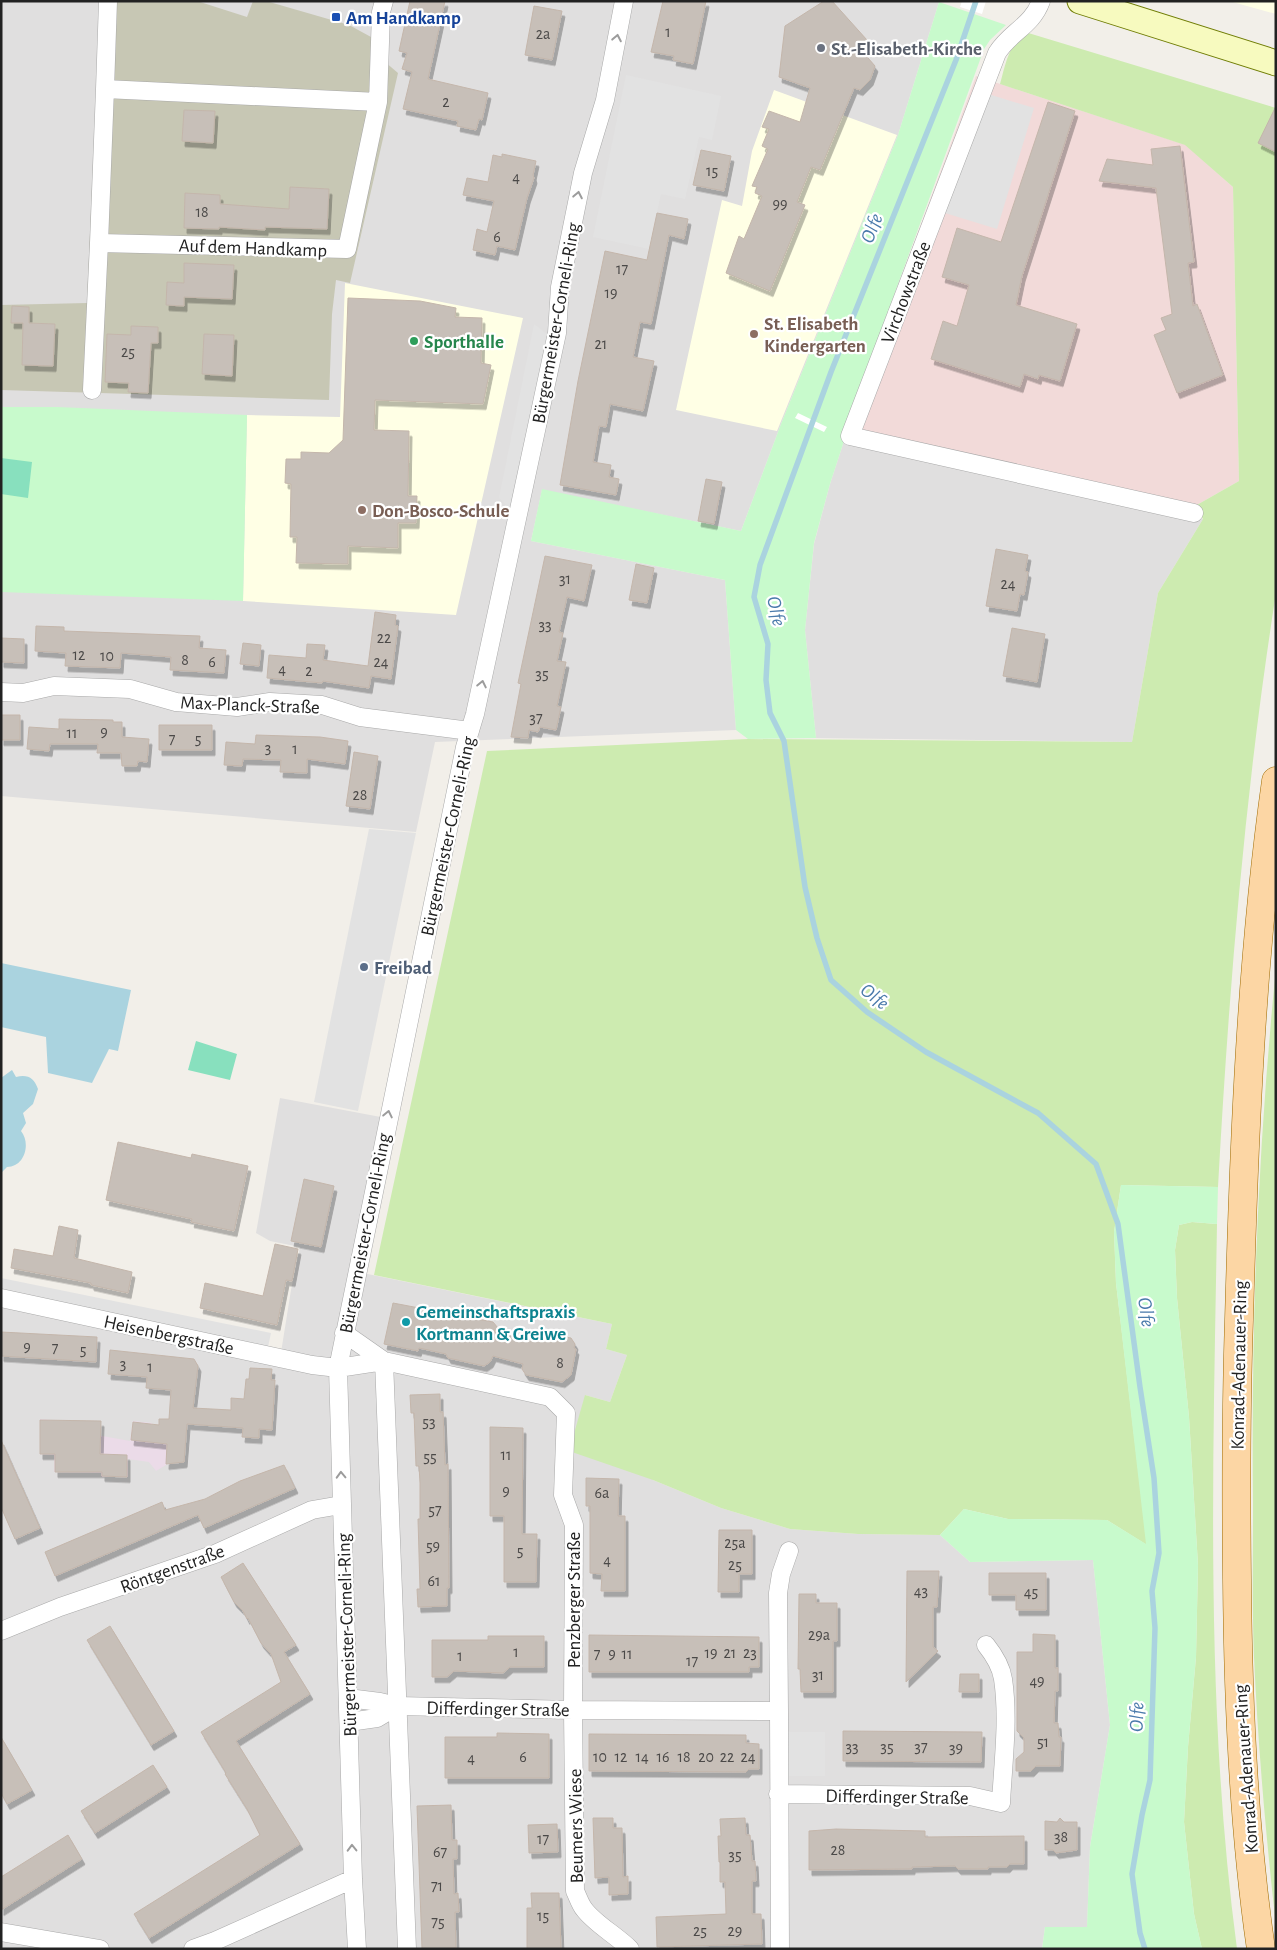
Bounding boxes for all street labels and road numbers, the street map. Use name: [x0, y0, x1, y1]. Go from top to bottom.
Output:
street label: Bürgermeister-Corneli-Ring: [529, 221, 584, 425]
street label: Auf dem Handkamp: [178, 236, 327, 261]
street label: Virchowstraße: [878, 239, 935, 346]
street label: Max-Planck-Straße: [180, 694, 320, 717]
street label: Bürgermeister-Corneli-Ring: [418, 734, 479, 938]
street label: Bürgermeister-Corneli-Ring: [337, 1131, 394, 1335]
street label: Konrad-Adenauer-Ring: [1229, 1279, 1250, 1450]
street label: Heisenbergstraße: [102, 1312, 236, 1359]
street label: Bürgermeister-Corneli-Ring: [334, 1532, 361, 1737]
street label: Penzberger Straße: [565, 1532, 584, 1668]
street label: Röntgenstraße: [118, 1542, 227, 1597]
street label: Konrad-Adenauer-Ring: [1231, 1683, 1262, 1854]
street label: Differdinger Straße: [426, 1699, 570, 1720]
street label: Beumers Wiese: [566, 1768, 587, 1883]
street label: Differdinger Straße: [825, 1787, 969, 1808]

